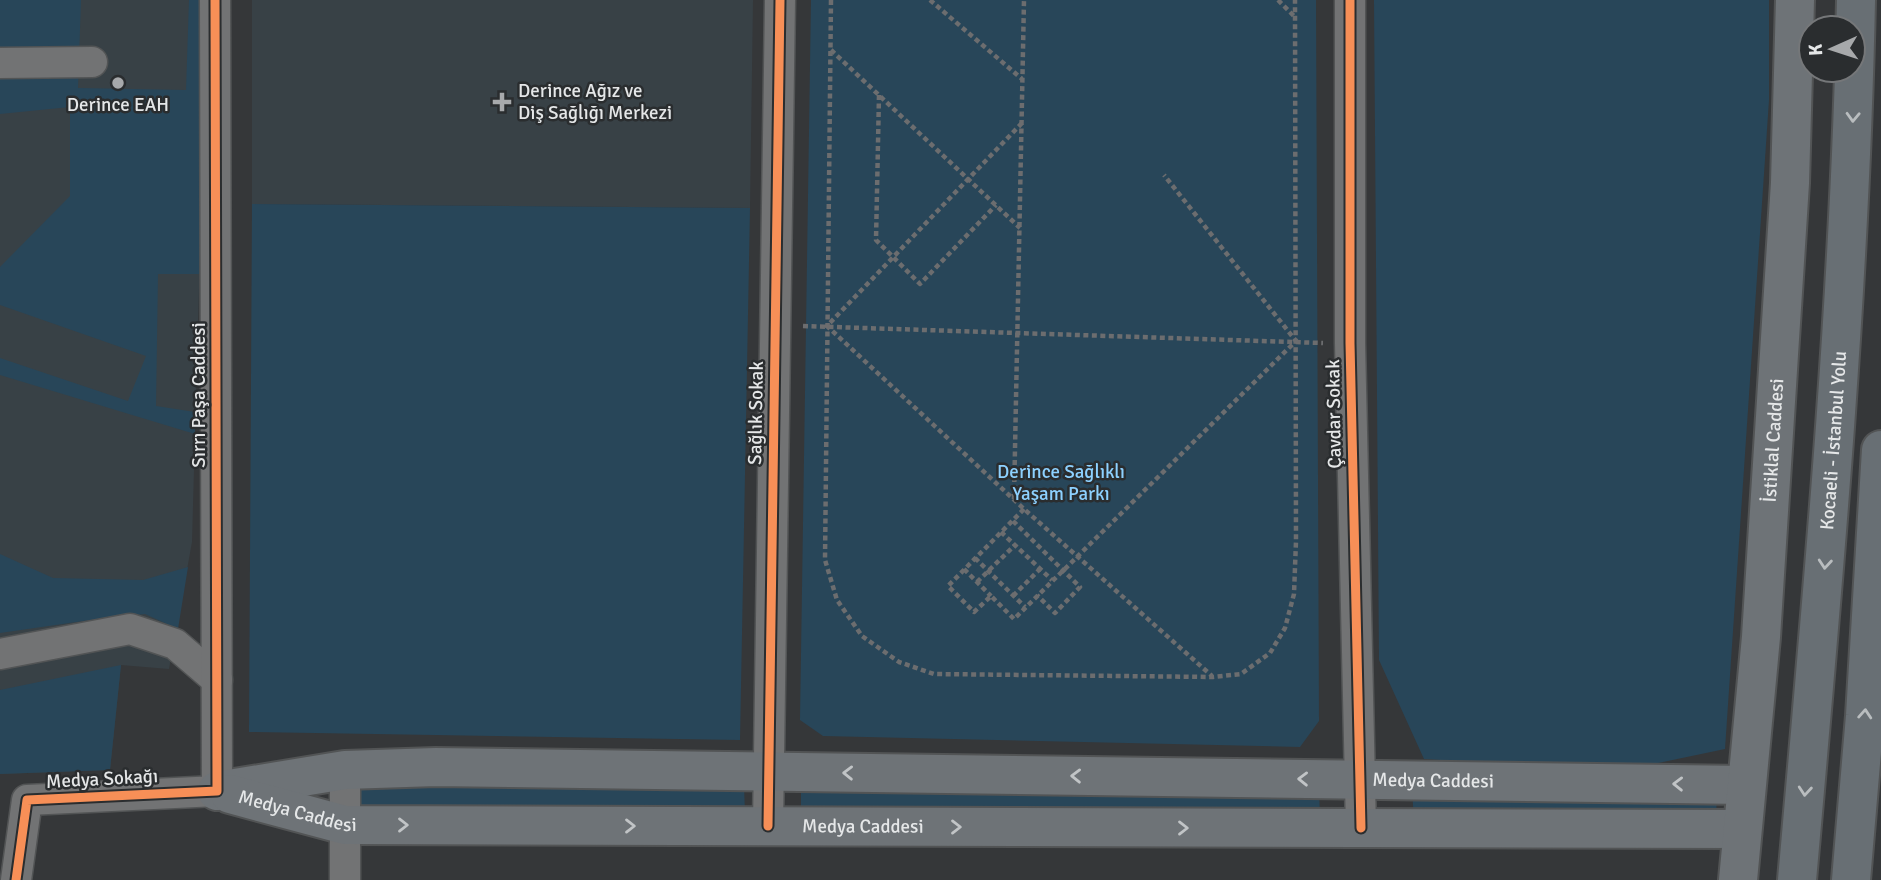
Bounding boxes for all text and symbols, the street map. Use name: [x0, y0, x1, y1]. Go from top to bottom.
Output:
north arrow: [1797, 14, 1867, 84]
text: K: [1804, 43, 1828, 56]
marker: Derince EAH: [110, 75, 126, 91]
place label: Derince Ağız ve Diş Sağlığı Merkezi: [518, 79, 672, 125]
marker: Derince Ağız ve Diş Sağlığı Merkezi: [492, 92, 512, 112]
place label: Derince EAH: [67, 93, 169, 117]
one-way arrow: [1845, 112, 1860, 123]
street label: Sırrı Paşa Caddesi: [187, 322, 211, 468]
street label: Kocaeli - İstanbul Yolu: [1815, 350, 1852, 531]
street label: Çavdar Sokak: [1321, 359, 1347, 469]
street label: Sağlık Sokak: [743, 361, 769, 465]
street label: İstiklal Caddesi: [1758, 378, 1789, 503]
park label: Derince Sağlıklı Yaşam Parkı: [997, 460, 1125, 506]
one-way arrow: [1818, 559, 1833, 570]
one-way arrow: [1857, 709, 1872, 720]
street label: Medya Sokağı: [45, 764, 159, 794]
one-way arrow: [842, 765, 853, 780]
one-way arrow: [1070, 768, 1081, 783]
street label: Medya Caddesi: [1372, 768, 1494, 794]
one-way arrow: [1297, 771, 1308, 787]
one-way arrow: [1672, 776, 1682, 792]
street label: Medya Caddesi: [236, 785, 357, 837]
one-way arrow: [1798, 786, 1813, 797]
street label: Medya Caddesi: [802, 814, 924, 839]
one-way arrow: [398, 817, 409, 833]
one-way arrow: [626, 818, 636, 834]
one-way arrow: [951, 819, 962, 835]
one-way arrow: [1178, 820, 1189, 835]

